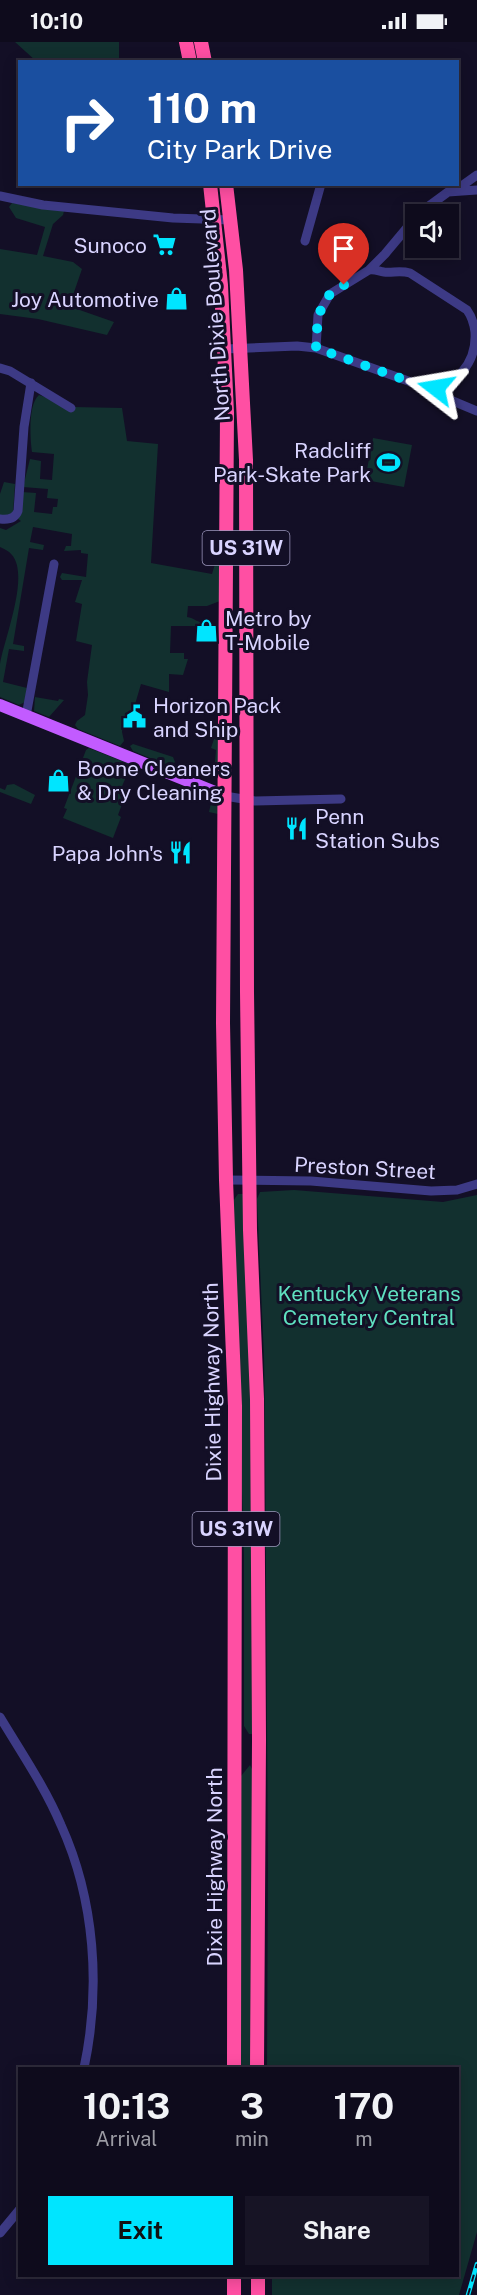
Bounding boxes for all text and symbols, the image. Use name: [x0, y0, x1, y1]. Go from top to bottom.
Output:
text: 10:10: [30, 8, 83, 34]
text: 110 m: [147, 83, 257, 132]
icon: right: [48, 84, 126, 162]
text: City Park Drive: [147, 133, 332, 165]
map controls: [405, 204, 459, 258]
button: sound: [405, 204, 459, 258]
street label: North Dixie Boulevard: [195, 208, 235, 422]
pin: [318, 223, 369, 285]
supermarket icon: Sunoco: [152, 232, 178, 258]
icon: arrive: [327, 232, 360, 265]
place label: Sunoco: [73, 233, 147, 258]
shop icon: Joy Automotive: [164, 286, 190, 312]
place label: Joy Automotive: [11, 287, 159, 312]
position arrow: [404, 356, 468, 420]
place label: Radcliff Park-Skate Park: [213, 438, 371, 487]
sports icon: Radcliff Park-Skate Park: [376, 449, 402, 475]
road number: US 31W: [202, 531, 290, 565]
place label: Metro by T-Mobile: [225, 606, 312, 655]
shop icon: Metro by T-Mobile: [194, 617, 220, 643]
place label: Horizon Pack and Ship: [153, 693, 281, 742]
public building icon: Horizon Pack and Ship: [122, 704, 148, 730]
place label: Boone Cleaners & Dry Cleaning: [77, 756, 230, 805]
shop icon: Boone Cleaners & Dry Cleaning: [46, 767, 72, 793]
place label: Penn Station Subs: [315, 804, 440, 853]
restaurant icon: Penn Station Subs: [284, 815, 310, 841]
restaurant icon: Papa John's: [168, 840, 194, 866]
place label: Papa John's: [52, 841, 163, 866]
street label: Preston Street: [293, 1152, 437, 1184]
park label: Kentucky Veterans Cemetery Central: [277, 1281, 461, 1330]
street label: Dixie Highway North: [198, 1282, 226, 1482]
road number: US 31W: [192, 1512, 280, 1546]
street label: Dixie Highway North: [202, 1767, 227, 1967]
text: 10:13: [83, 2085, 170, 2127]
text: 3: [240, 2085, 264, 2127]
text: 170: [334, 2085, 394, 2127]
text: Arrival: [96, 2127, 157, 2151]
text: min: [235, 2127, 269, 2151]
text: m: [355, 2127, 373, 2151]
button: Exit: [48, 2196, 233, 2265]
button: Share: [245, 2196, 429, 2265]

